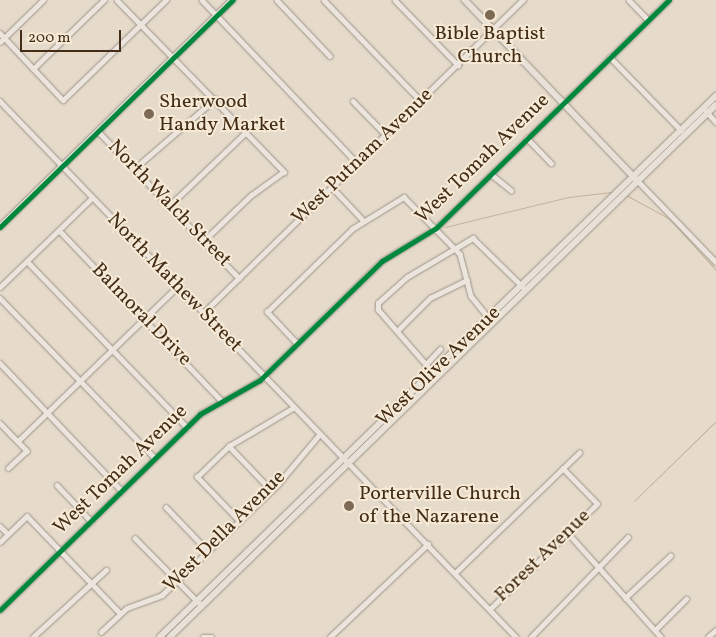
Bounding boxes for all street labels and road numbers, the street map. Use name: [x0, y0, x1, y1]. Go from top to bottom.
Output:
street label: West Putnam Avenue: [288, 84, 438, 230]
street label: West Tomah Avenue: [411, 89, 555, 229]
street label: North Walch Street: [102, 135, 236, 273]
street label: North Mathew Street: [101, 208, 247, 358]
street label: Balmoral Drive: [86, 259, 196, 371]
street label: West Olive Avenue: [372, 302, 506, 432]
street label: West Tomah Avenue: [49, 400, 193, 540]
street label: West Della Avenue: [159, 466, 291, 598]
street label: Forest Avenue: [490, 504, 596, 608]

